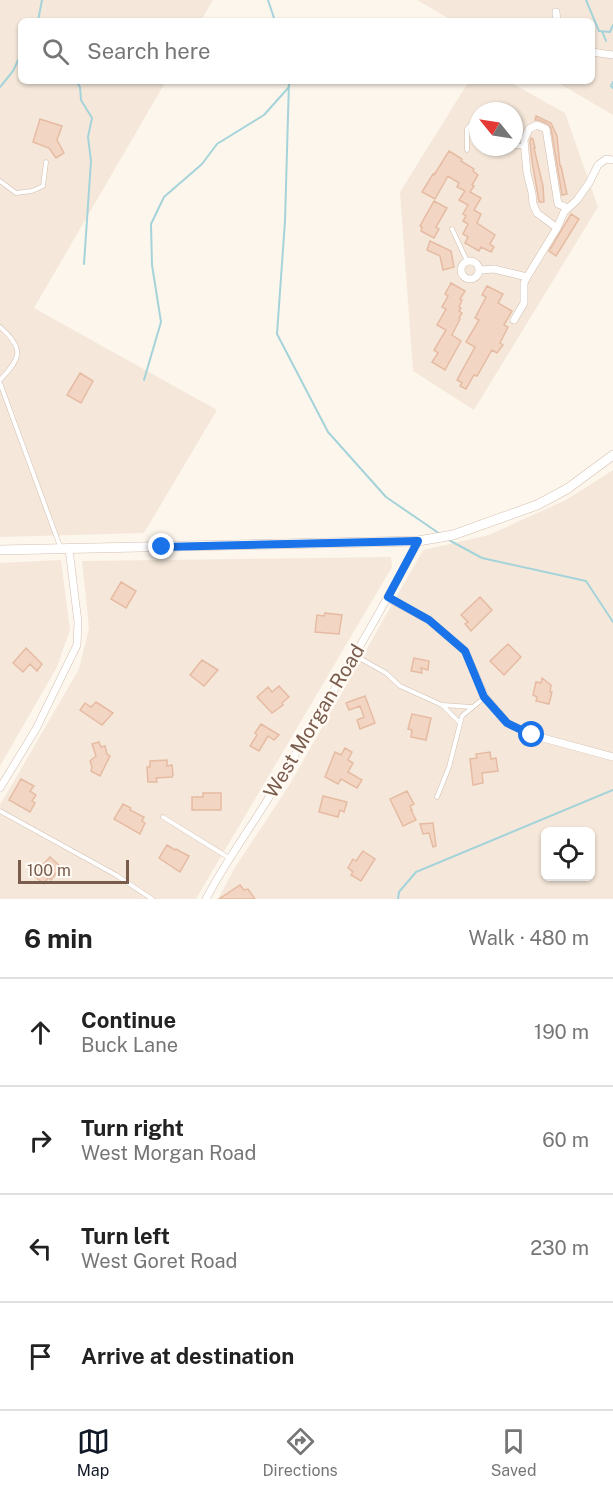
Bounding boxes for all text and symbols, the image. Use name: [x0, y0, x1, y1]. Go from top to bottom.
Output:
search box: [18, 18, 595, 84]
icon: search: [39, 35, 72, 68]
text: Search here: [87, 38, 211, 64]
north arrow: [469, 102, 523, 156]
route end: [148, 533, 174, 559]
street label: West Morgan Road: [259, 640, 369, 802]
route start: [518, 721, 544, 747]
map controls: [541, 827, 595, 881]
button: locate: [541, 827, 595, 881]
scale bar: [18, 857, 129, 884]
text: 100 m: [27, 861, 71, 880]
text: 6 min: [24, 923, 93, 954]
text: Walk · 480 m: [469, 926, 589, 950]
text: Continue: [81, 1007, 176, 1033]
icon: ahead: [24, 1016, 57, 1049]
text: 190 m: [534, 1020, 589, 1044]
text: Buck Lane: [81, 1033, 178, 1057]
text: Turn right: [81, 1115, 184, 1141]
icon: right: [24, 1124, 57, 1157]
text: 60 m: [542, 1128, 589, 1152]
text: West Morgan Road: [81, 1141, 256, 1165]
text: Turn left: [81, 1223, 170, 1249]
icon: left: [24, 1232, 57, 1265]
text: 230 m: [530, 1236, 589, 1260]
text: West Goret Road: [81, 1249, 237, 1273]
icon: arrive: [24, 1340, 57, 1373]
text: Arrive at destination: [81, 1343, 294, 1369]
tab: Map: [77, 1425, 110, 1480]
tab: Directions: [263, 1425, 338, 1480]
tab: Saved: [491, 1425, 536, 1480]

